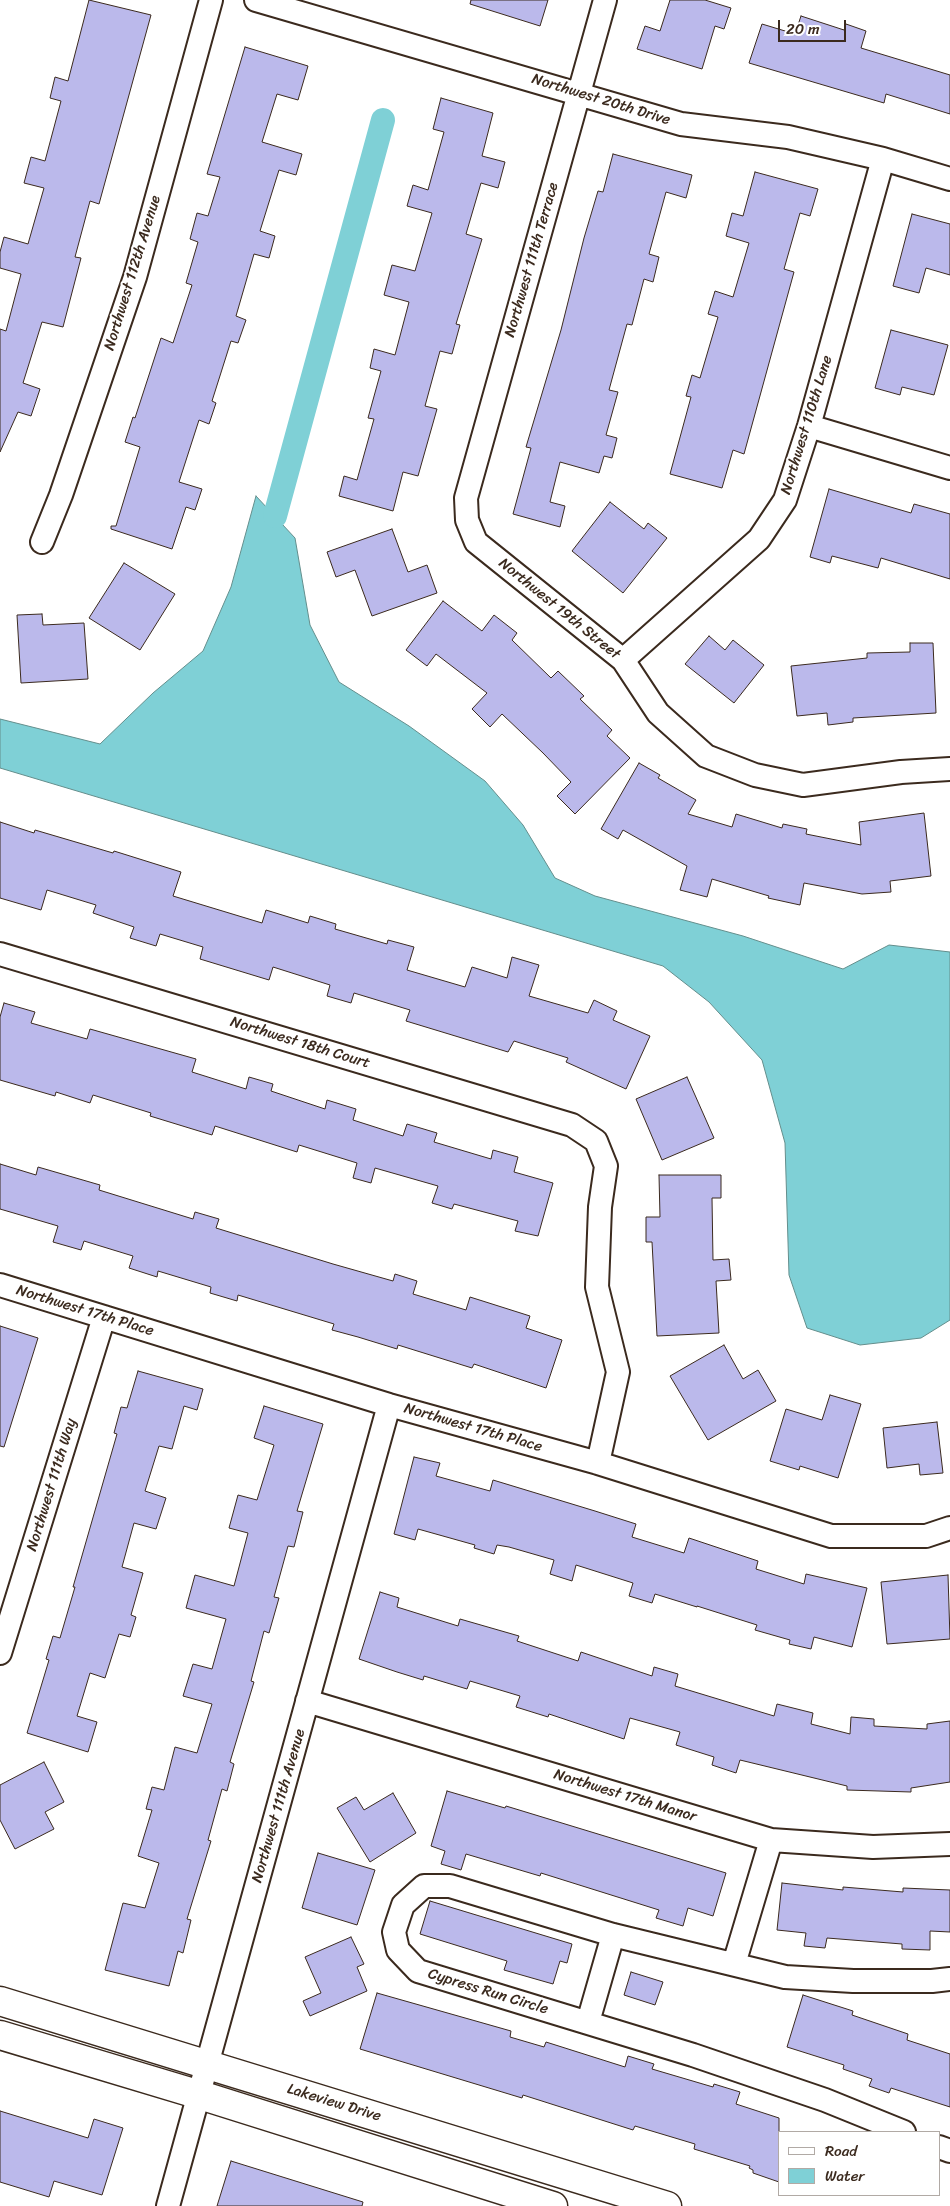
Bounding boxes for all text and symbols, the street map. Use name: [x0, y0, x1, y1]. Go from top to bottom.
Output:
scale bar: [780, 10, 848, 42]
text: 20 m: [786, 16, 820, 42]
street label: Northwest 20th Drive: [530, 70, 672, 130]
street label: Northwest 111th Terrace: [501, 180, 563, 340]
street label: Northwest 112th Avenue: [101, 193, 165, 353]
street label: Northwest 110th Lane: [777, 353, 837, 497]
street label: Northwest 19th Street: [495, 554, 623, 664]
street label: Northwest 18th Court: [228, 1013, 372, 1073]
street label: Northwest 17th Place: [14, 1282, 156, 1340]
street label: Northwest 17th Place: [402, 1400, 544, 1456]
street label: Northwest 111th Way: [23, 1416, 81, 1554]
street label: Northwest 111th Avenue: [248, 1727, 310, 1885]
street label: Northwest 17th Manor: [551, 1766, 699, 1826]
street label: Cypress Run Circle: [426, 1965, 550, 2019]
street label: Lakeview Drive: [285, 2080, 383, 2126]
legend: [778, 2131, 940, 2196]
text: Road: [825, 2138, 857, 2164]
text: Water: [825, 2163, 865, 2189]

